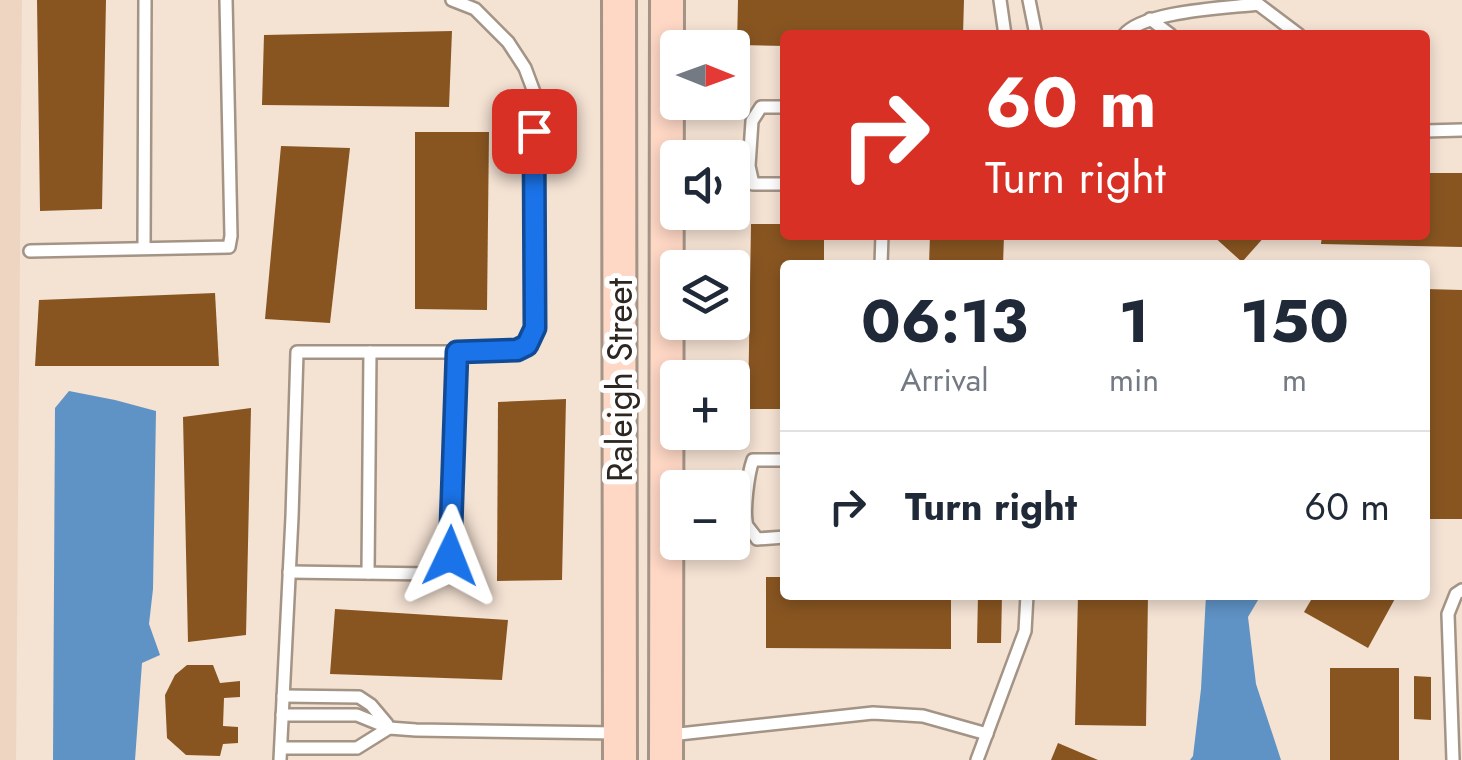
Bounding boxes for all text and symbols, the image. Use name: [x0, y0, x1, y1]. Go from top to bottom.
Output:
north arrow: [660, 30, 750, 120]
map controls: [660, 30, 750, 560]
text: 60 m: [985, 52, 1157, 153]
icon: right: [820, 70, 950, 200]
pin: [492, 89, 577, 174]
icon: arrive: [507, 104, 562, 159]
button: sound: [660, 140, 750, 230]
text: Turn right: [985, 145, 1166, 210]
button: layers: [660, 250, 750, 340]
street label: Raleigh Street: [595, 277, 645, 482]
text: 06:13: [861, 278, 1028, 365]
text: 1: [1119, 278, 1149, 365]
text: 150: [1240, 278, 1349, 365]
text: Arrival: [900, 357, 989, 403]
text: min: [1109, 357, 1159, 403]
text: m: [1282, 357, 1307, 403]
button: +: [660, 360, 750, 450]
button: −: [660, 470, 750, 560]
icon: right: [820, 479, 875, 534]
text: Turn right: [905, 479, 1077, 534]
text: 60 m: [1304, 479, 1390, 534]
position arrow: [398, 504, 502, 608]

